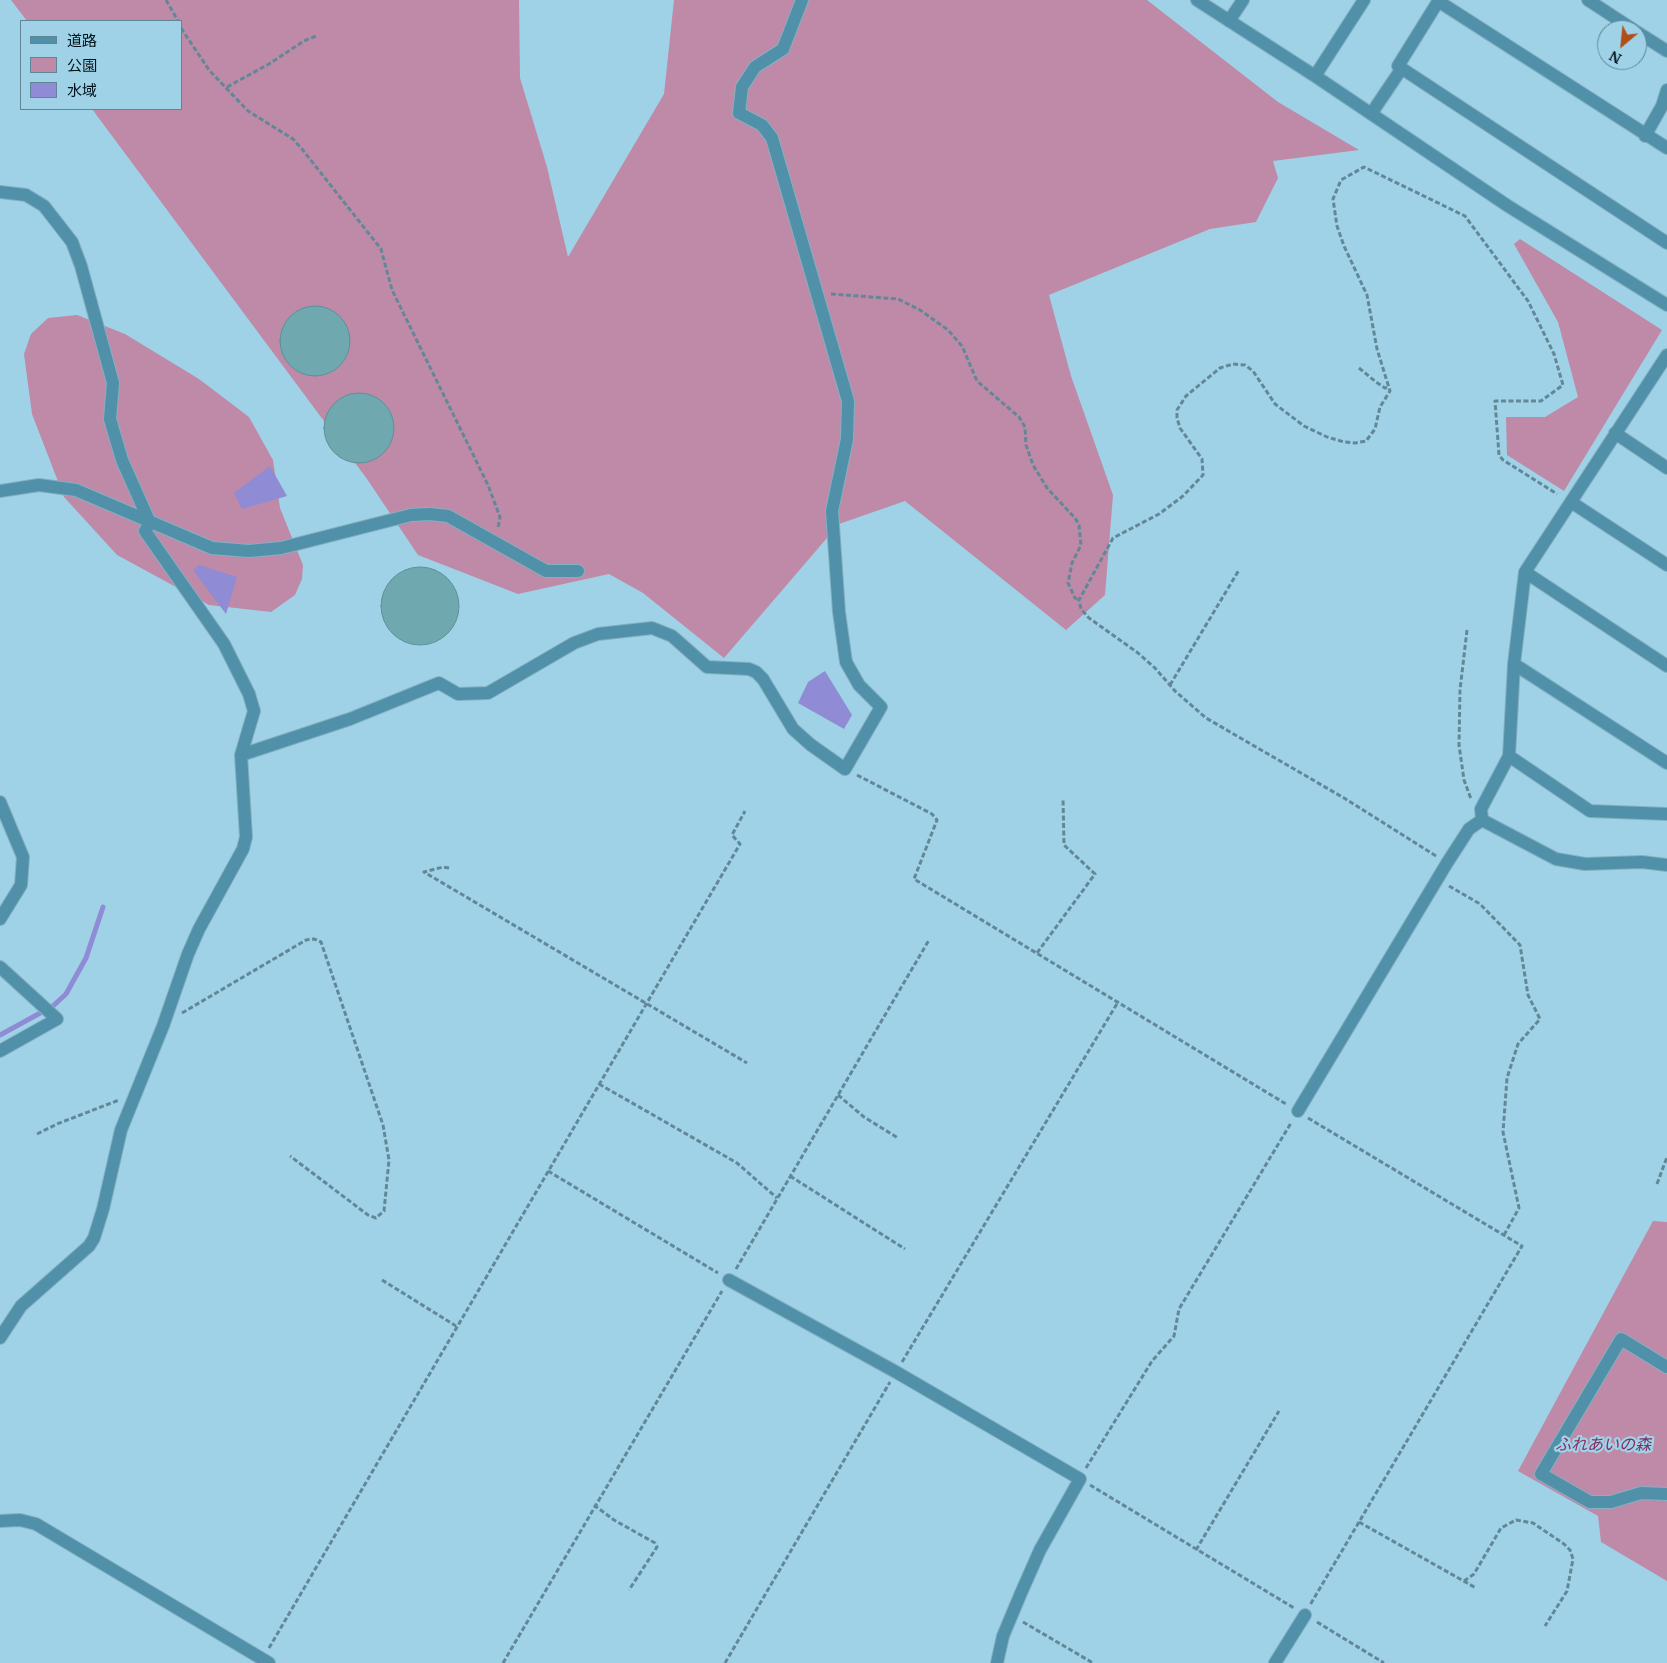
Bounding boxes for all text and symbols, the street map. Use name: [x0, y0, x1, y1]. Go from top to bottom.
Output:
legend: [20, 20, 182, 110]
north arrow: [1597, 20, 1647, 70]
text: 道路: [67, 31, 97, 50]
text: N: [1606, 47, 1625, 68]
text: 公園: [67, 56, 97, 75]
text: 水域: [67, 81, 97, 100]
park label: ふれあいの森: [1555, 1435, 1651, 1455]

